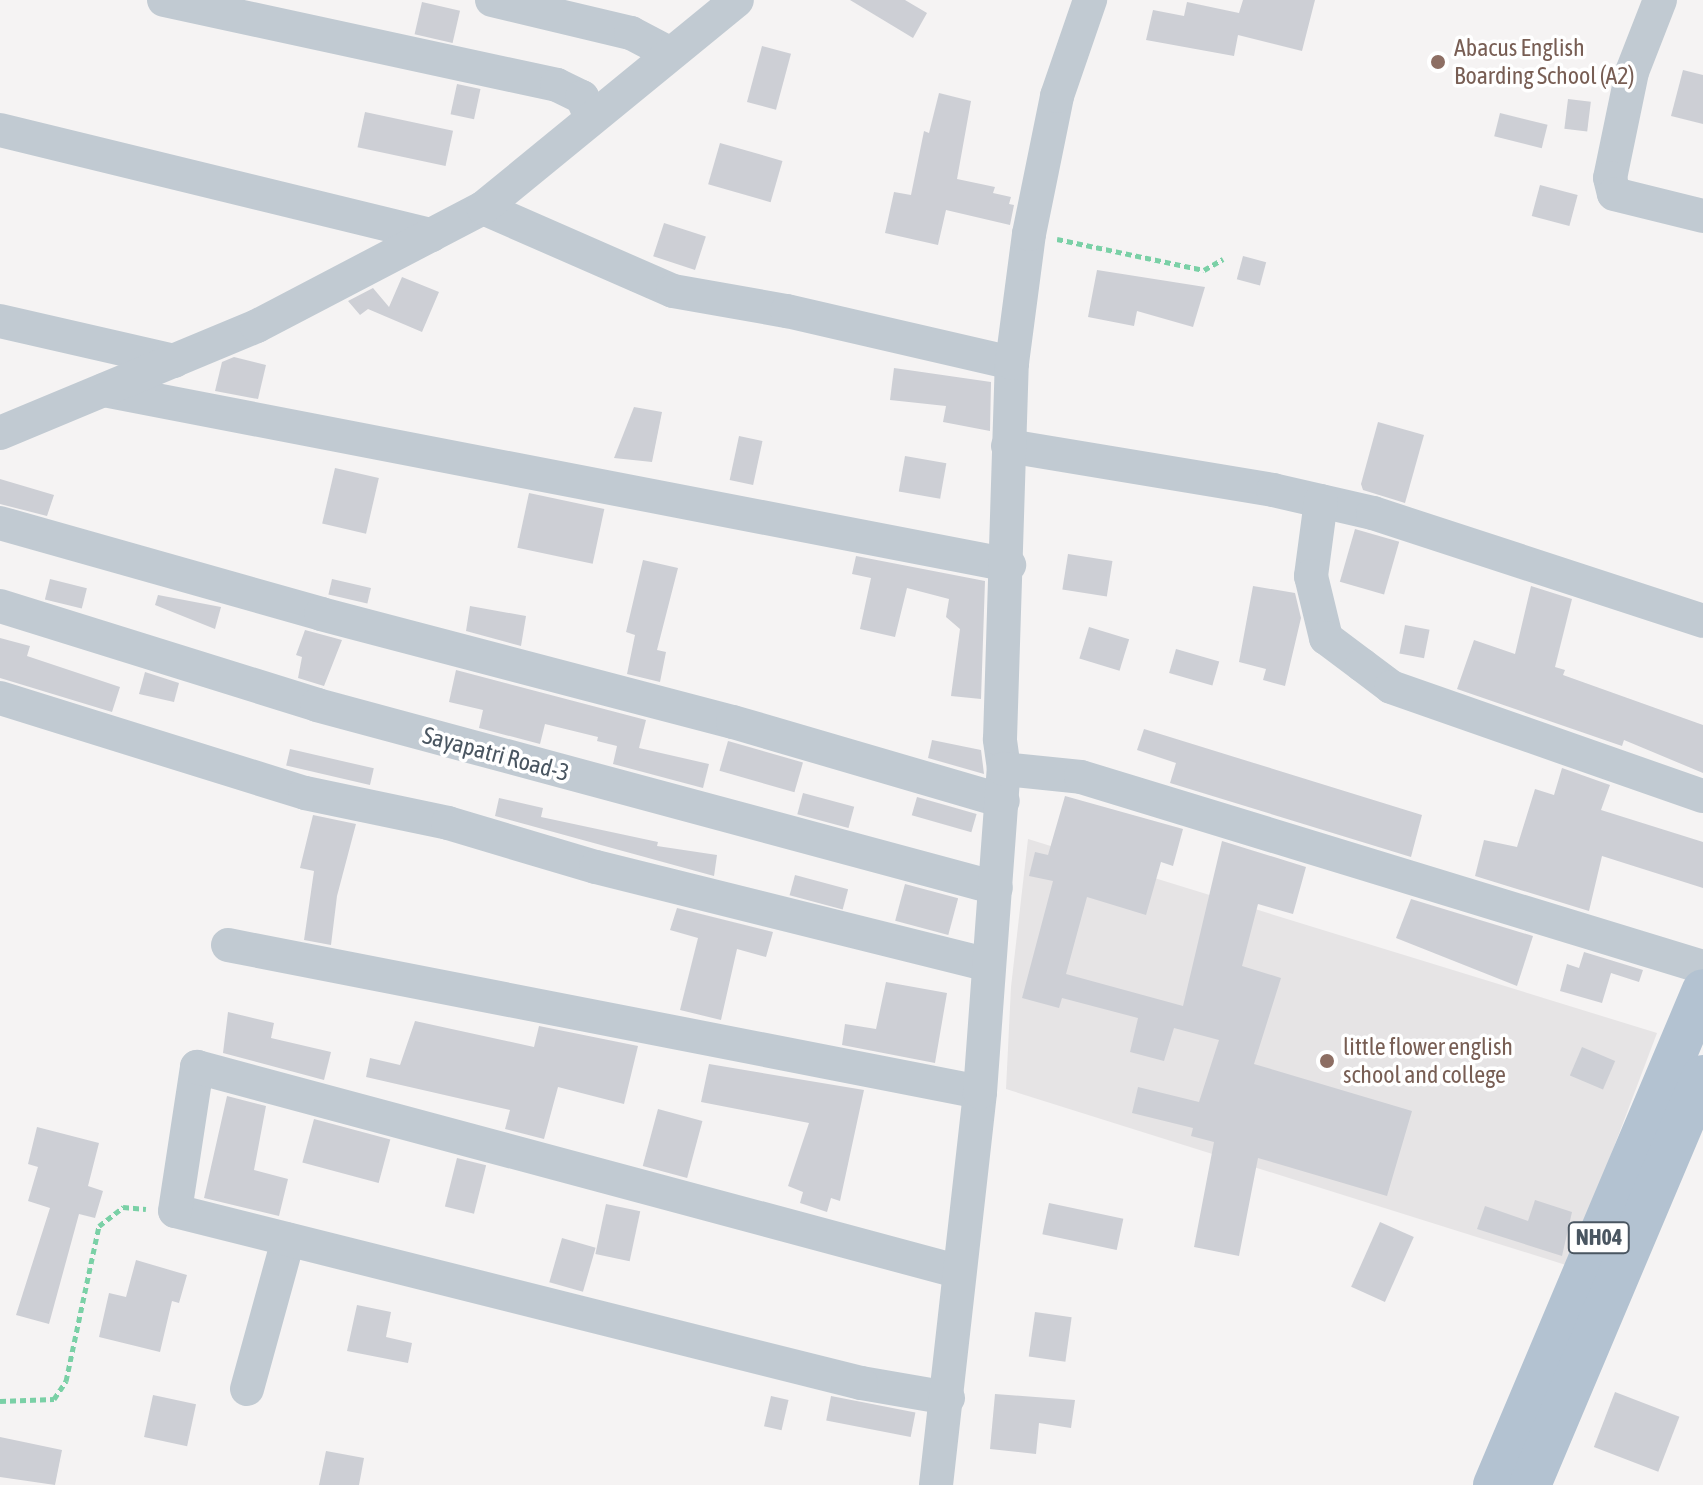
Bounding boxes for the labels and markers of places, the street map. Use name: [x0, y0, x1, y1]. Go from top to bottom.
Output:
place label: Abacus English Boarding School (A2): [1454, 34, 1634, 90]
marker: Abacus English Boarding School (A2): [1429, 53, 1447, 71]
place label: little flower english school and college: [1343, 1033, 1513, 1089]
marker: little flower english school and college: [1318, 1052, 1336, 1070]

